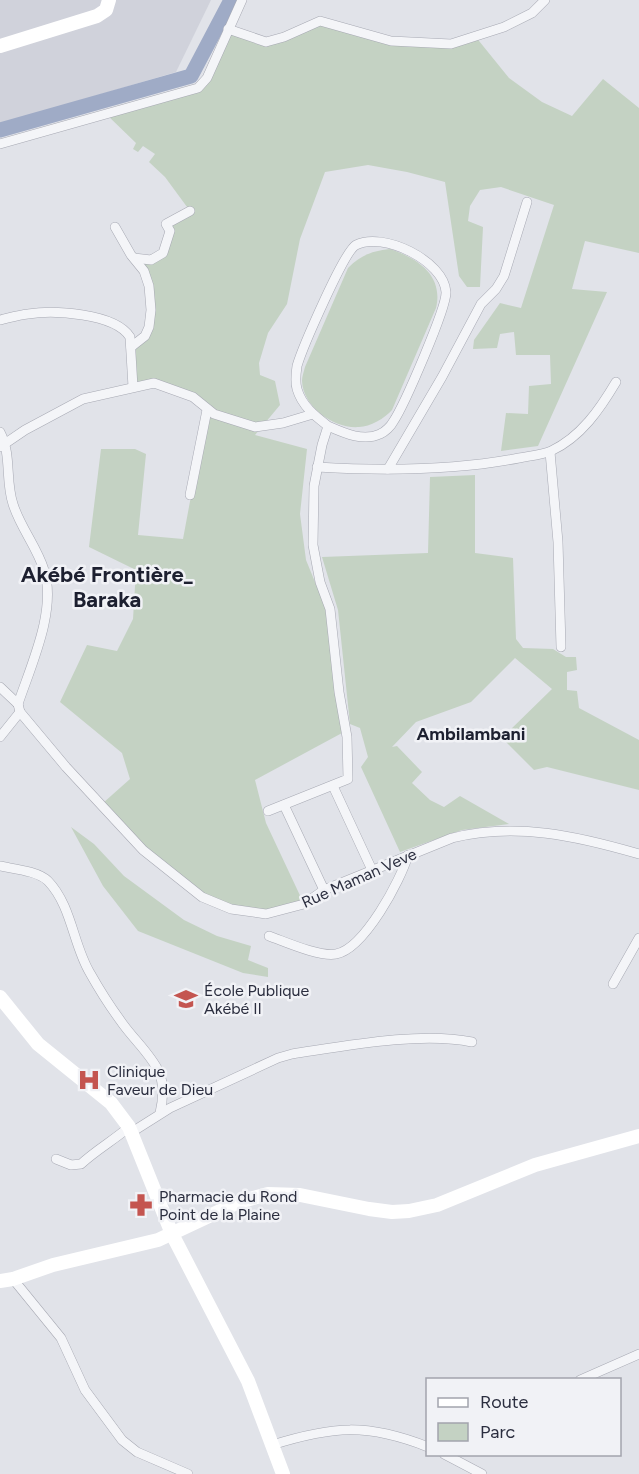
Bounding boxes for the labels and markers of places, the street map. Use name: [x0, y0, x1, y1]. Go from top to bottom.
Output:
place label: École Publique Akébé II: [204, 981, 310, 1018]
school or university icon: École Publique Akébé II: [173, 986, 199, 1012]
place label: Clinique Faveur de Dieu: [107, 1062, 213, 1099]
hospital icon: Clinique Faveur de Dieu: [76, 1067, 102, 1093]
place label: Pharmacie du Rond Point de la Plaine: [159, 1187, 297, 1224]
pharmacy icon: Pharmacie du Rond Point de la Plaine: [128, 1192, 154, 1218]

